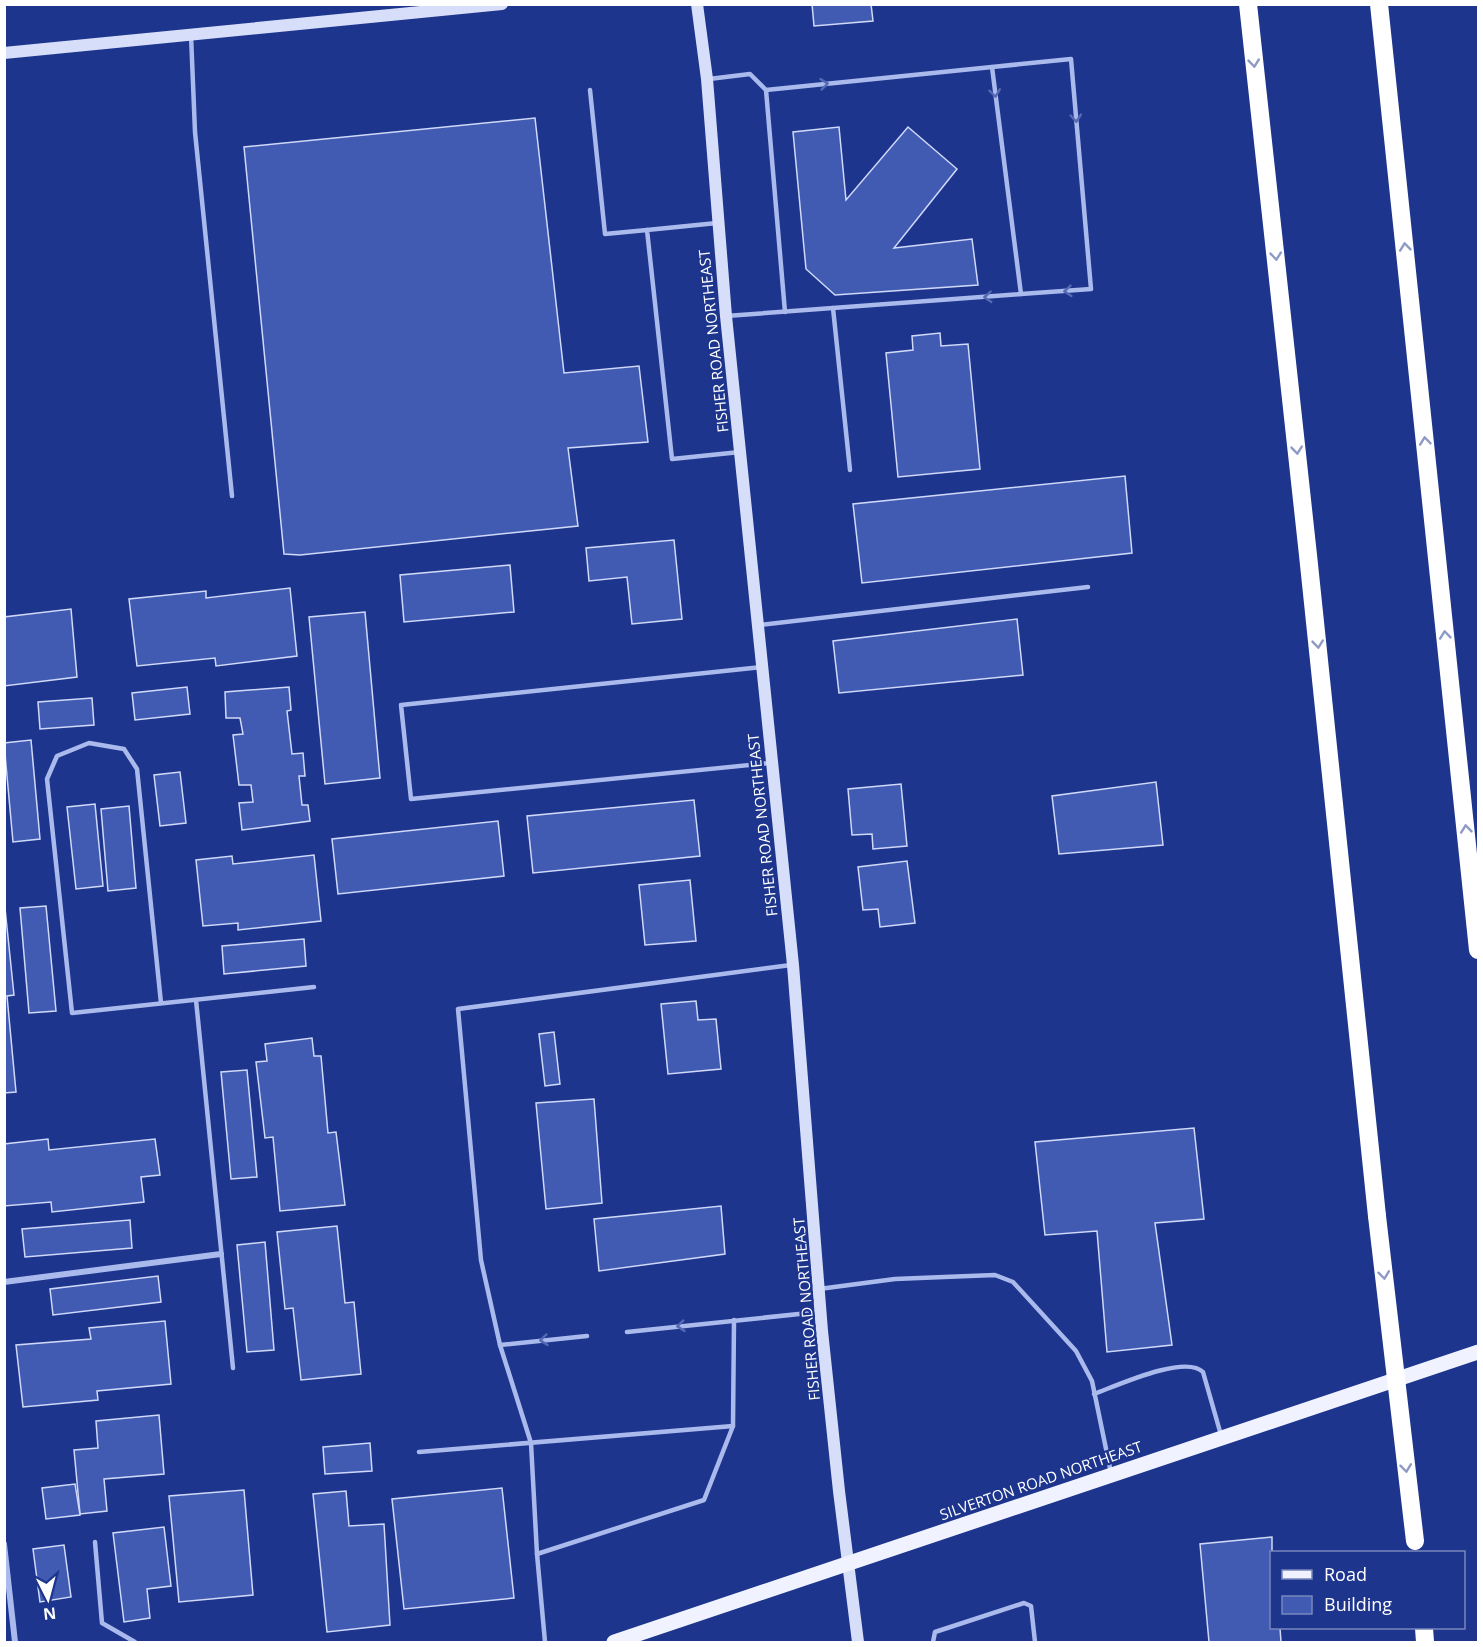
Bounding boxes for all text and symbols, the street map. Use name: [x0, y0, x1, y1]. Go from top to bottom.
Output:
one-way arrow: [1248, 58, 1260, 67]
one-way arrow: [819, 78, 828, 91]
one-way arrow: [989, 88, 1001, 97]
one-way arrow: [1069, 113, 1082, 122]
one-way arrow: [1399, 242, 1412, 252]
street label: FISHER ROAD NORTHEAST: [693, 248, 733, 434]
one-way arrow: [1269, 252, 1281, 261]
one-way arrow: [1063, 284, 1072, 297]
one-way arrow: [983, 290, 992, 303]
one-way arrow: [1419, 436, 1432, 445]
one-way arrow: [1290, 446, 1303, 455]
one-way arrow: [1439, 630, 1452, 639]
one-way arrow: [1311, 640, 1323, 649]
street label: FISHER ROAD NORTHEAST: [742, 732, 782, 918]
one-way arrow: [1460, 824, 1473, 833]
street label: FISHER ROAD NORTHEAST: [788, 1216, 824, 1401]
one-way arrow: [1377, 1270, 1390, 1279]
one-way arrow: [676, 1319, 685, 1332]
one-way arrow: [539, 1334, 548, 1346]
street label: SILVERTON ROAD NORTHEAST: [937, 1436, 1145, 1524]
one-way arrow: [1399, 1464, 1412, 1473]
legend: [1270, 1551, 1465, 1629]
text: Road: [1324, 1562, 1367, 1586]
north arrow: [18, 1569, 78, 1629]
text: Building: [1324, 1592, 1392, 1616]
text: N: [42, 1602, 57, 1626]

